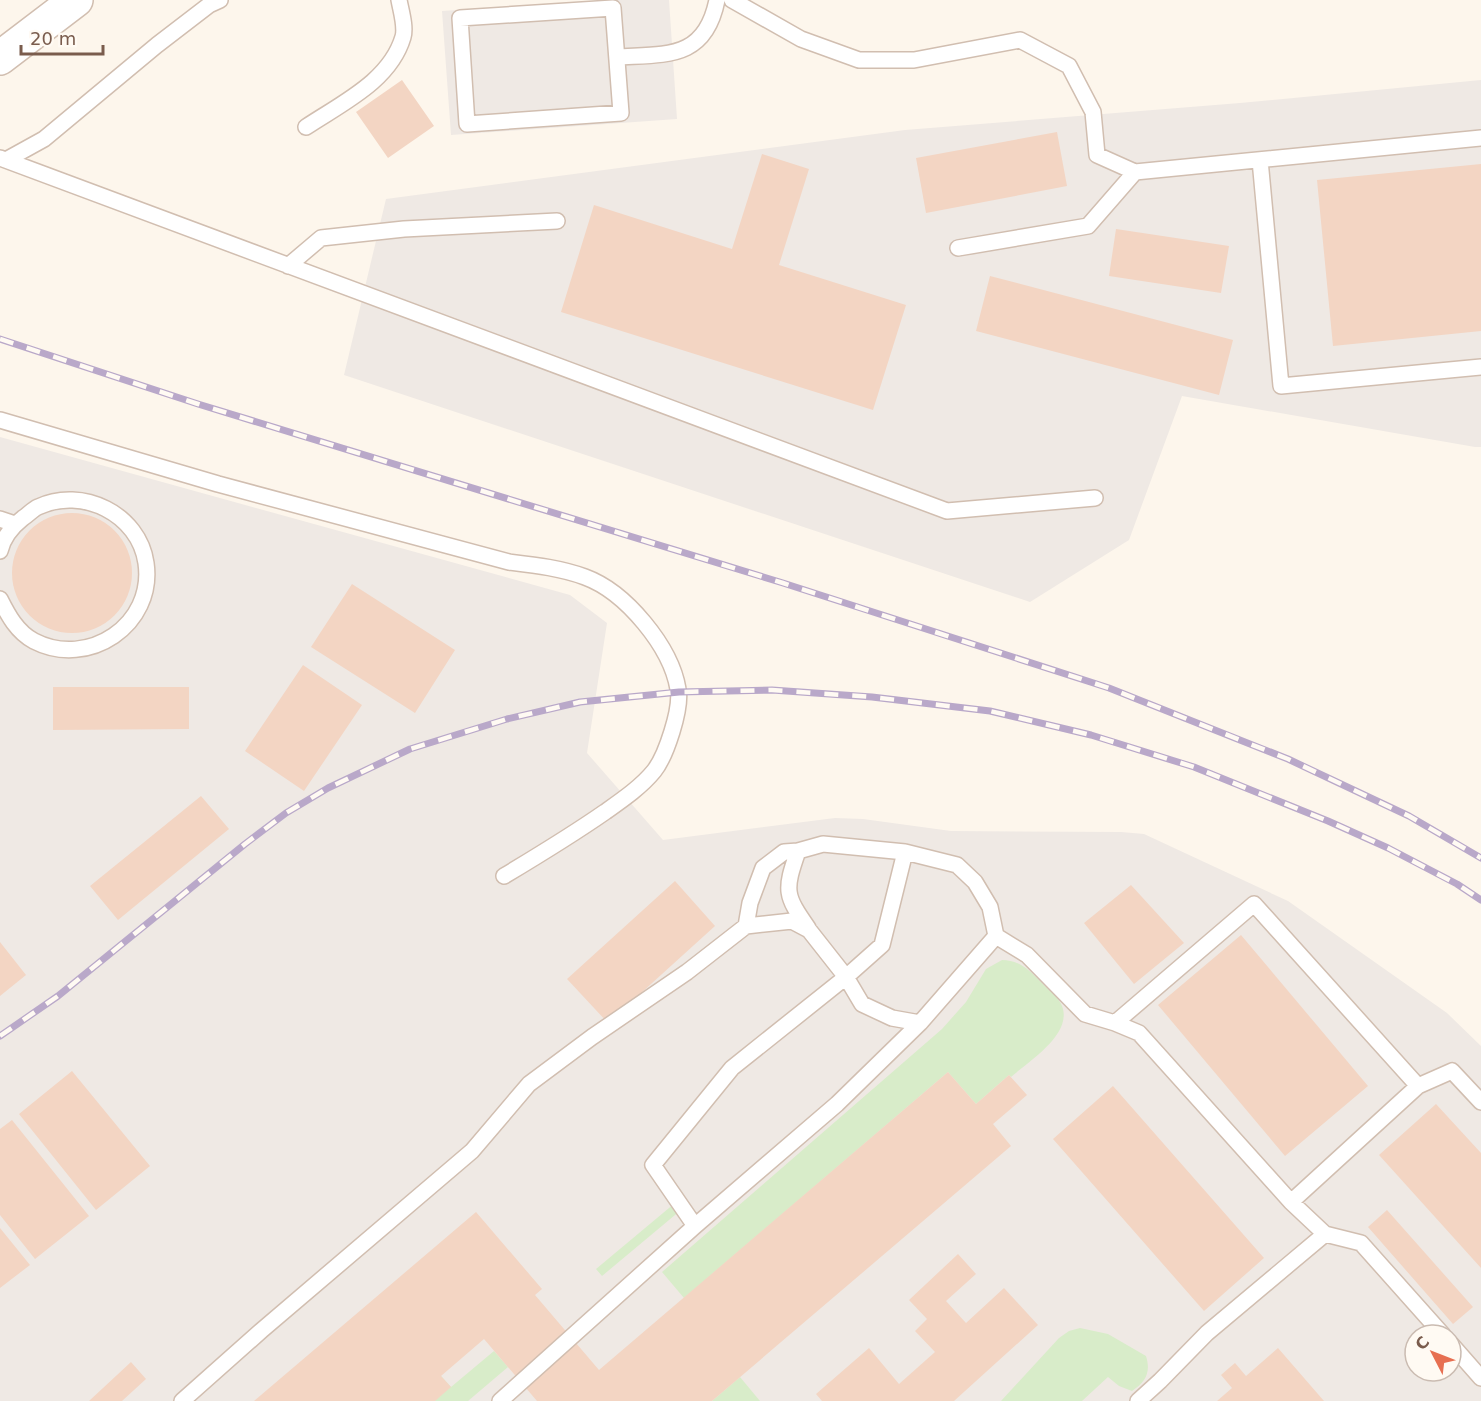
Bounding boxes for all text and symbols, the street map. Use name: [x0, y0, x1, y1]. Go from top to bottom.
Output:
scale bar: [21, 18, 104, 56]
text: 20 m: [30, 28, 76, 49]
north arrow: [1403, 1323, 1463, 1383]
text: С: [1411, 1333, 1433, 1354]

